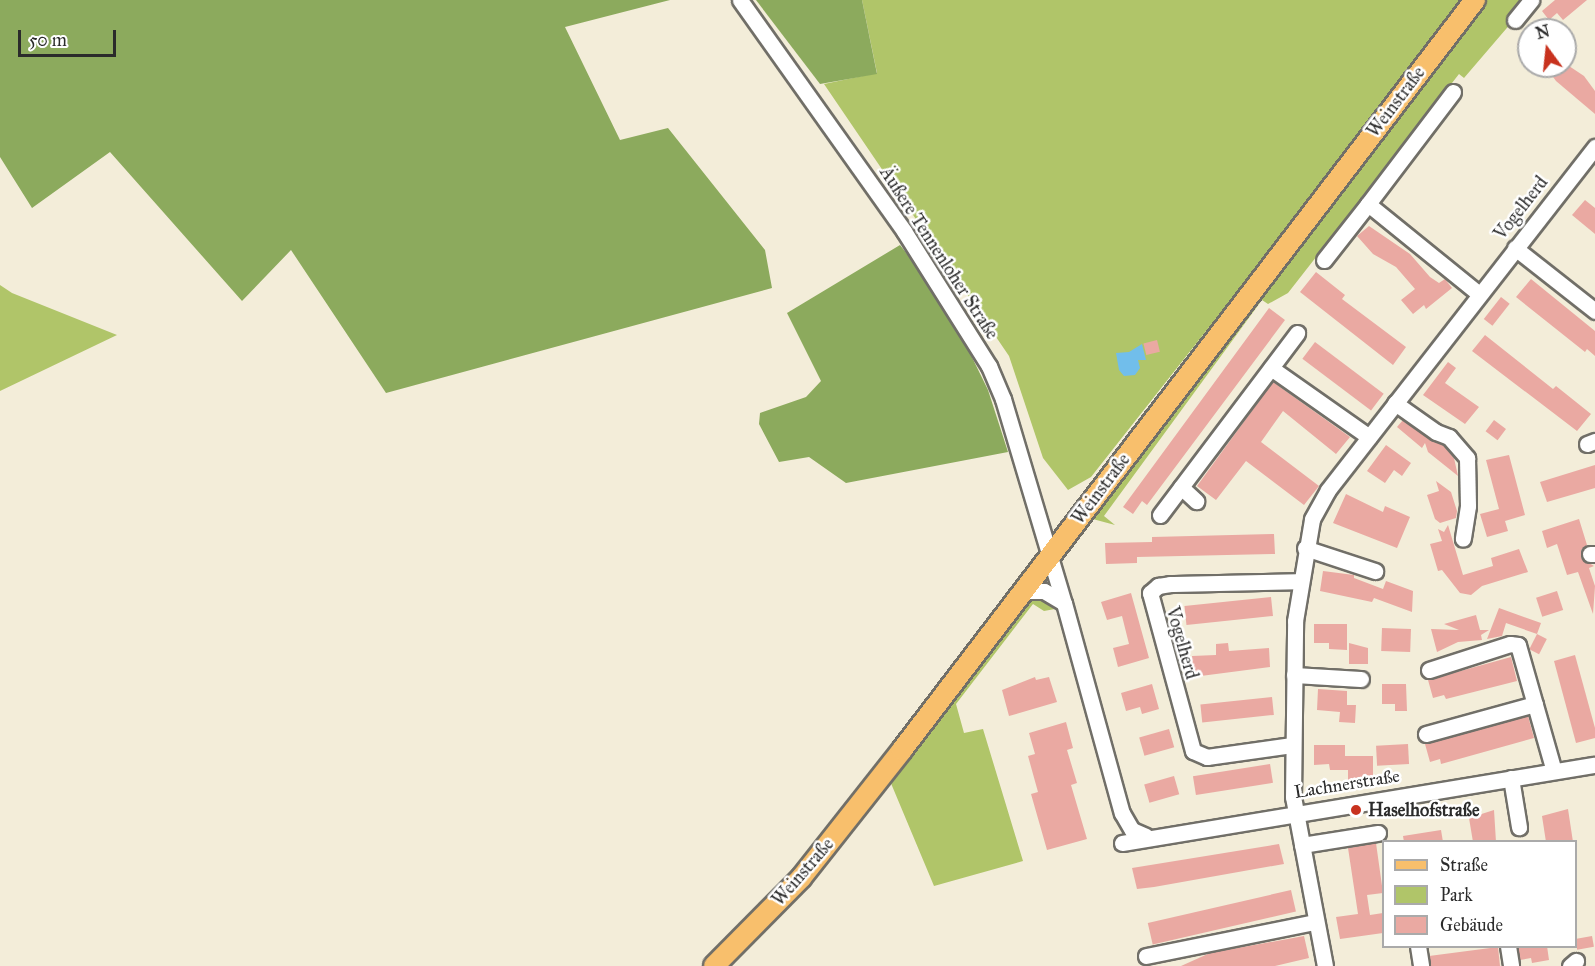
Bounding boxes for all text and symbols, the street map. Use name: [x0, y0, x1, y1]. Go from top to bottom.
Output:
scale bar: [21, 18, 118, 56]
north arrow: [1517, 18, 1577, 78]
text: N: [1534, 21, 1552, 43]
text: 50 m: [29, 29, 67, 51]
street label: Weinstraße: [1363, 62, 1429, 142]
street label: Äußere Tennenloher Straße: [875, 163, 1003, 343]
street label: Vogelherd: [1490, 172, 1552, 244]
street label: Weinstraße: [1068, 449, 1134, 529]
street label: Vogelherd: [1161, 604, 1203, 682]
street label: Lachnerstraße: [1293, 765, 1401, 803]
place label: Haselhofstraße: [1368, 799, 1479, 821]
marker: Haselhofstraße: [1349, 803, 1363, 817]
street label: Weinstraße: [768, 834, 838, 910]
legend: [1382, 840, 1577, 948]
text: Straße: [1440, 854, 1488, 876]
text: Park: [1440, 884, 1473, 906]
text: Gebäude: [1440, 914, 1503, 936]

